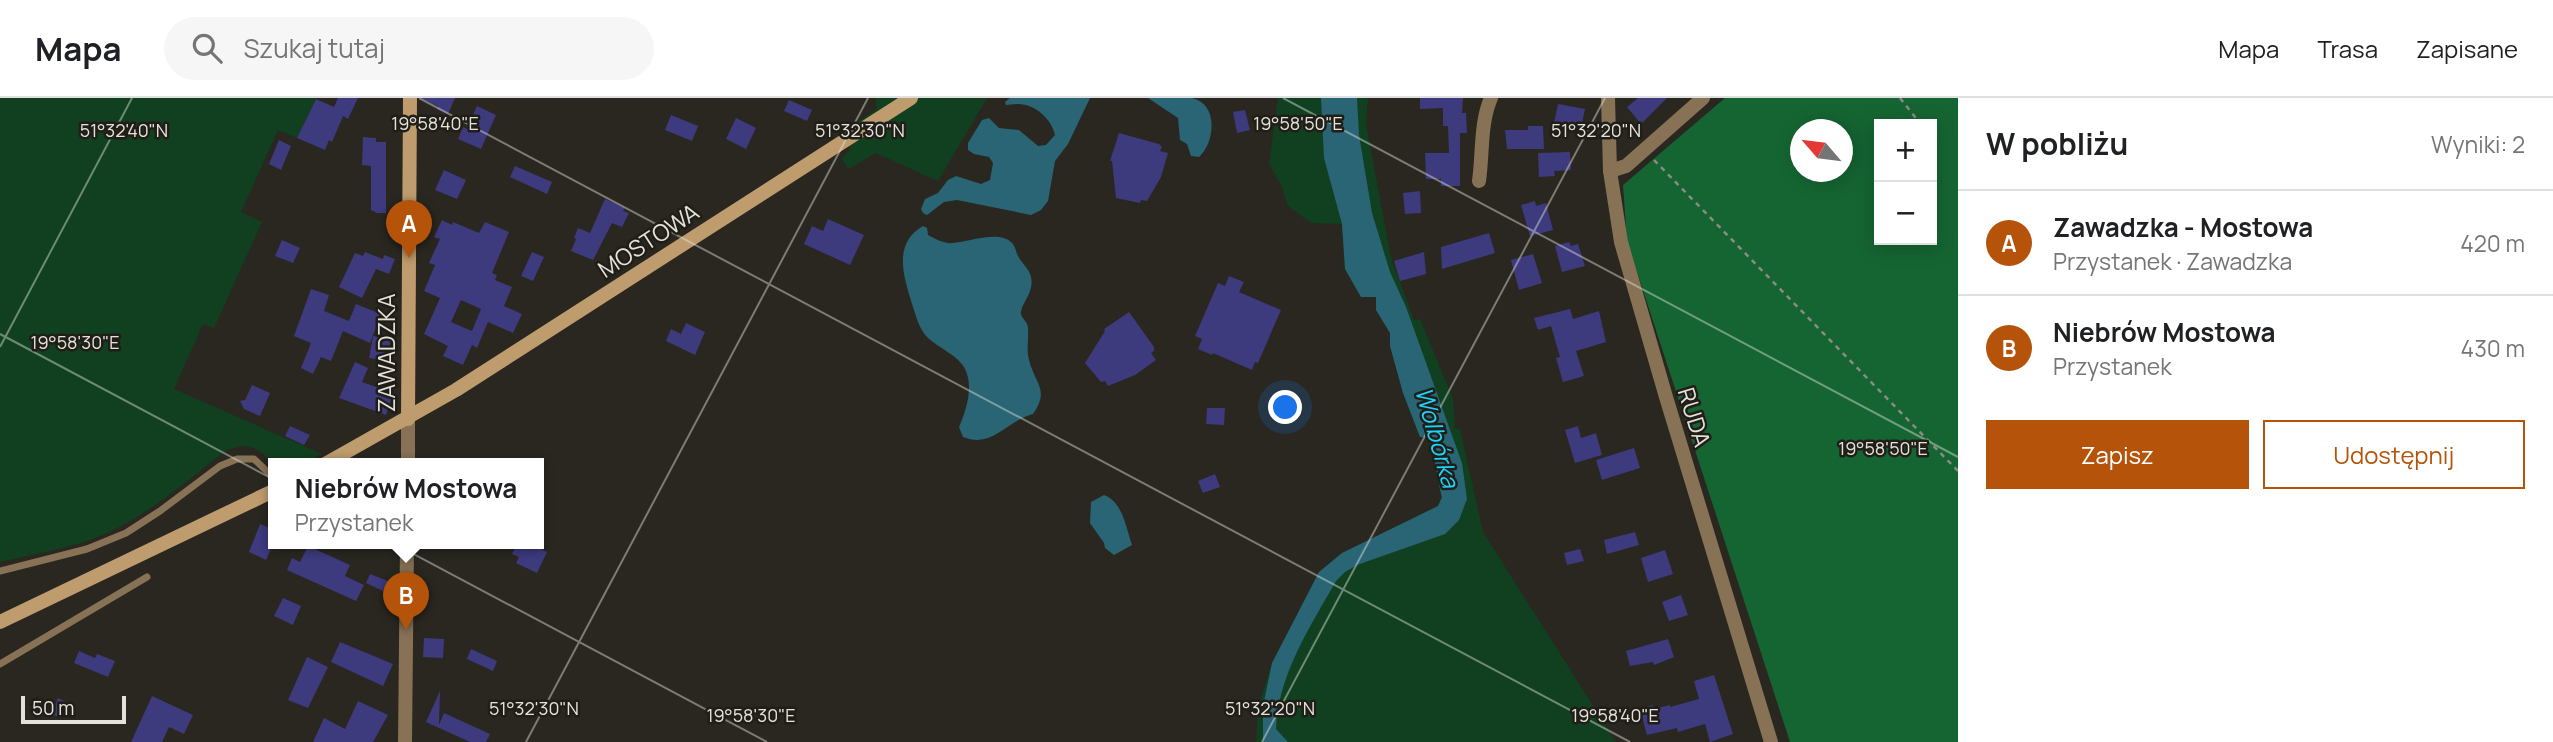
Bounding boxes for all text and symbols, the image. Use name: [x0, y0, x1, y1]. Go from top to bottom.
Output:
search box: [164, 17, 654, 80]
text: Mapa: [35, 26, 122, 71]
icon: search: [188, 29, 226, 67]
text: Szukaj tutaj: [244, 30, 385, 66]
text: Mapa: [2218, 32, 2279, 65]
text: Trasa: [2317, 32, 2378, 65]
text: Zapisane: [2416, 32, 2518, 65]
text: 19°58'40"E: [391, 111, 479, 135]
text: 19°58'50"E: [1253, 111, 1343, 135]
text: 51°32'40"N: [80, 118, 168, 142]
text: 51°32'30"N: [815, 118, 905, 142]
text: 51°32'20"N: [1551, 118, 1641, 142]
north arrow: [1790, 119, 1853, 182]
map controls: [1874, 119, 1937, 245]
button: +: [1874, 119, 1937, 182]
text: W pobliżu: [1986, 123, 2128, 164]
text: Wyniki: 2: [2431, 128, 2525, 160]
button: −: [1874, 182, 1937, 245]
street label: MOSTOWA: [591, 195, 705, 285]
pin: A: [386, 200, 432, 258]
text: Zawadzka - Mostowa: [2053, 209, 2313, 245]
text: A: [2001, 227, 2017, 259]
text: 420 m: [2460, 227, 2525, 259]
text: Przystanek · Zawadzka: [2053, 245, 2292, 277]
street label: ZAWADZKA: [370, 293, 402, 413]
text: Niebrów Mostowa: [2053, 314, 2276, 350]
text: 19°58'30"E: [30, 330, 120, 354]
text: B: [2002, 332, 2016, 364]
text: 430 m: [2461, 332, 2525, 364]
text: Przystanek: [2053, 350, 2172, 382]
water label: Wolbórka: [1408, 383, 1469, 493]
street label: RUDA: [1671, 384, 1719, 451]
your location: [1268, 390, 1302, 424]
button: Zapisz: [1986, 420, 2249, 489]
button: Udostępnij: [2263, 420, 2525, 489]
text: 19°58'50"E: [1838, 436, 1928, 460]
popup: [268, 458, 544, 549]
text: Niebrów Mostowa: [295, 470, 517, 506]
text: Przystanek: [295, 506, 413, 538]
pin: B: [383, 572, 429, 630]
scale bar: [21, 693, 126, 725]
text: 50 m: [32, 695, 74, 721]
text: 51°32'30"N: [489, 696, 579, 720]
text: 51°32'20"N: [1225, 696, 1315, 720]
text: 19°58'30"E: [706, 703, 796, 727]
text: 19°58'40"E: [1571, 703, 1659, 727]

